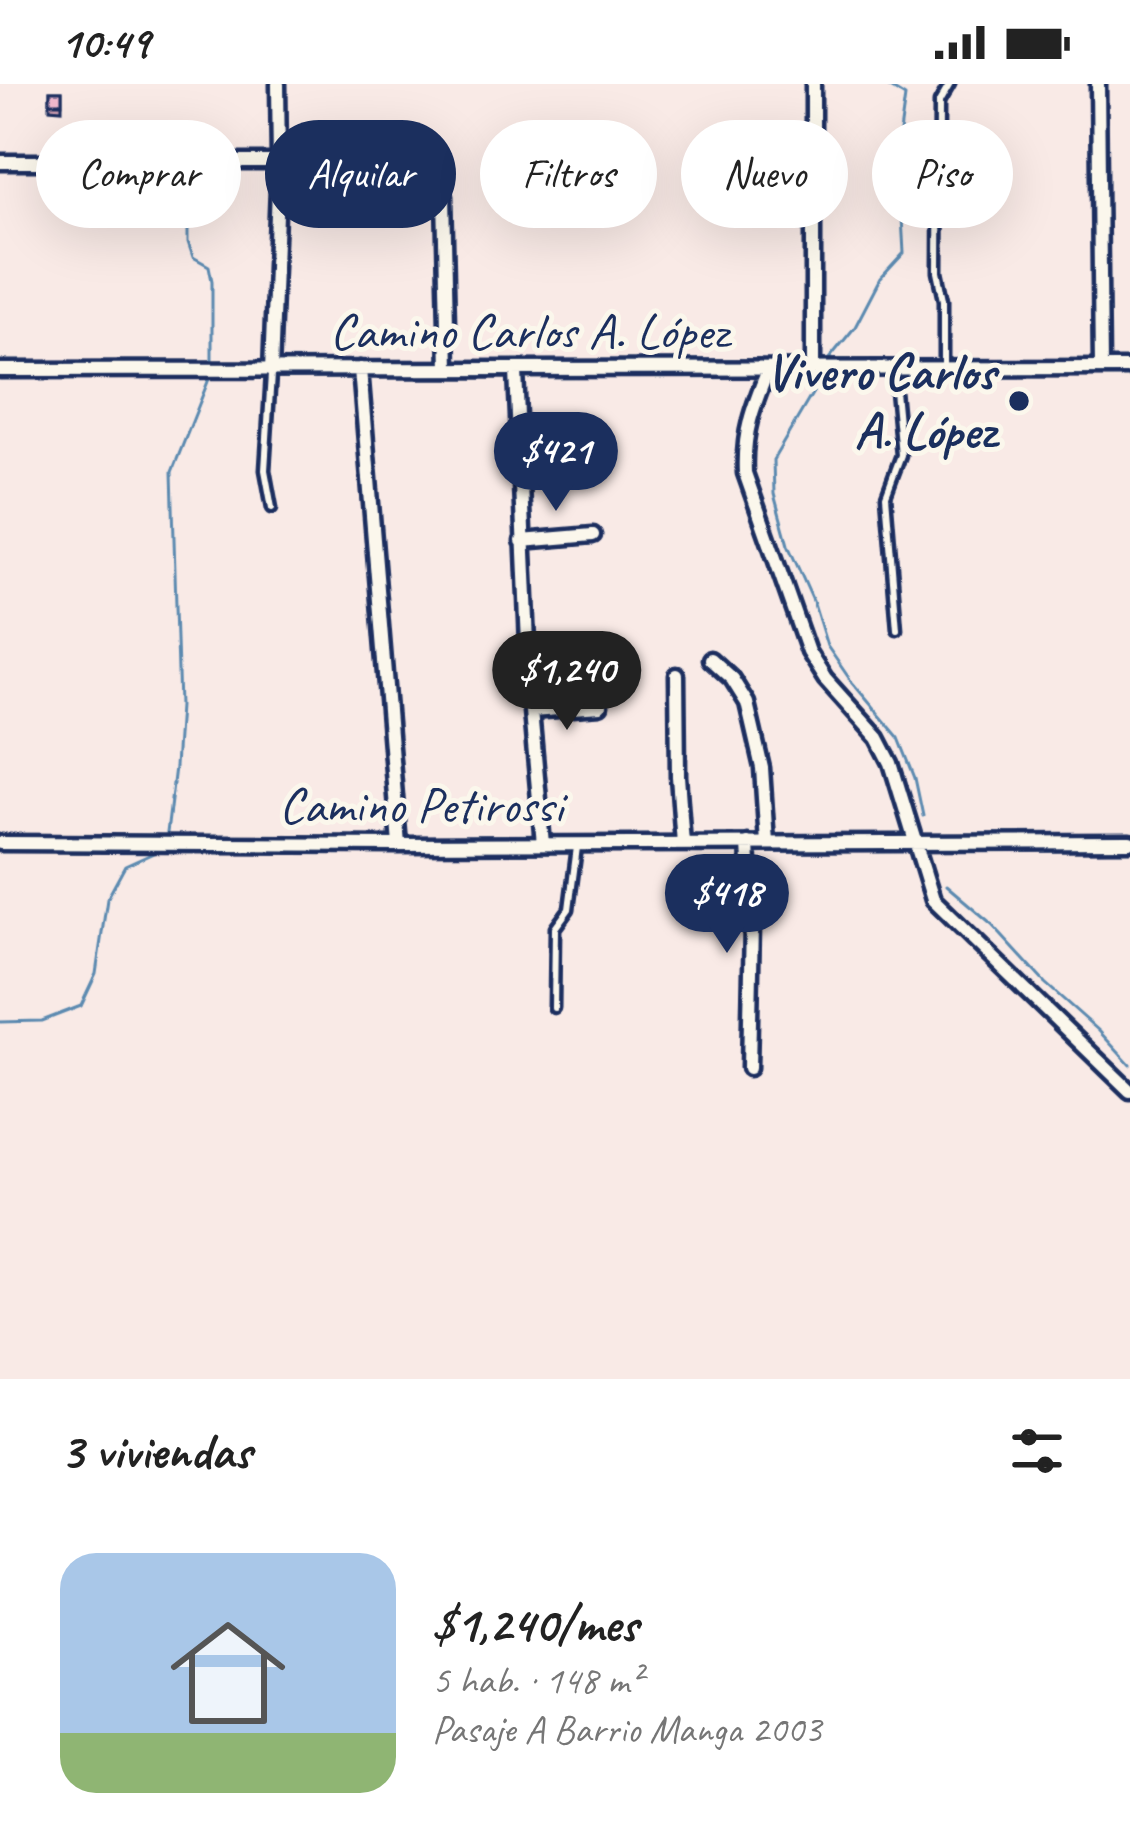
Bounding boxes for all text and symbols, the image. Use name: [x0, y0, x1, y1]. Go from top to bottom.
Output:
text: 10:49: [60, 14, 149, 71]
chip: Comprar: [36, 120, 241, 228]
chip: Alquilar: [265, 120, 456, 228]
chip: Filtros: [480, 120, 657, 228]
chip: Nuevo: [681, 120, 848, 228]
chip: Piso: [872, 120, 1013, 228]
street label: Camino Carlos A. López: [330, 299, 732, 363]
place label: Vivero Carlos A. López: [766, 340, 1000, 463]
marker: Vivero Carlos A. López: [1006, 388, 1032, 414]
pin: $421: [485, 412, 627, 514]
text: $421: [521, 426, 591, 475]
pin: $1,240: [469, 631, 665, 733]
text: $1,240: [519, 645, 615, 694]
street label: Camino Petirossi: [279, 773, 568, 837]
pin: $418: [656, 854, 798, 956]
text: $418: [692, 868, 762, 917]
icon: filters: [1004, 1418, 1070, 1484]
text: 3 viviendas: [60, 1419, 251, 1483]
text: $1,240/mes: [432, 1592, 638, 1656]
icon: home: [156, 1601, 300, 1745]
text: 5 hab. · 148 m²: [432, 1656, 641, 1705]
text: Pasaje A Barrio Manga 2003: [432, 1705, 821, 1754]

